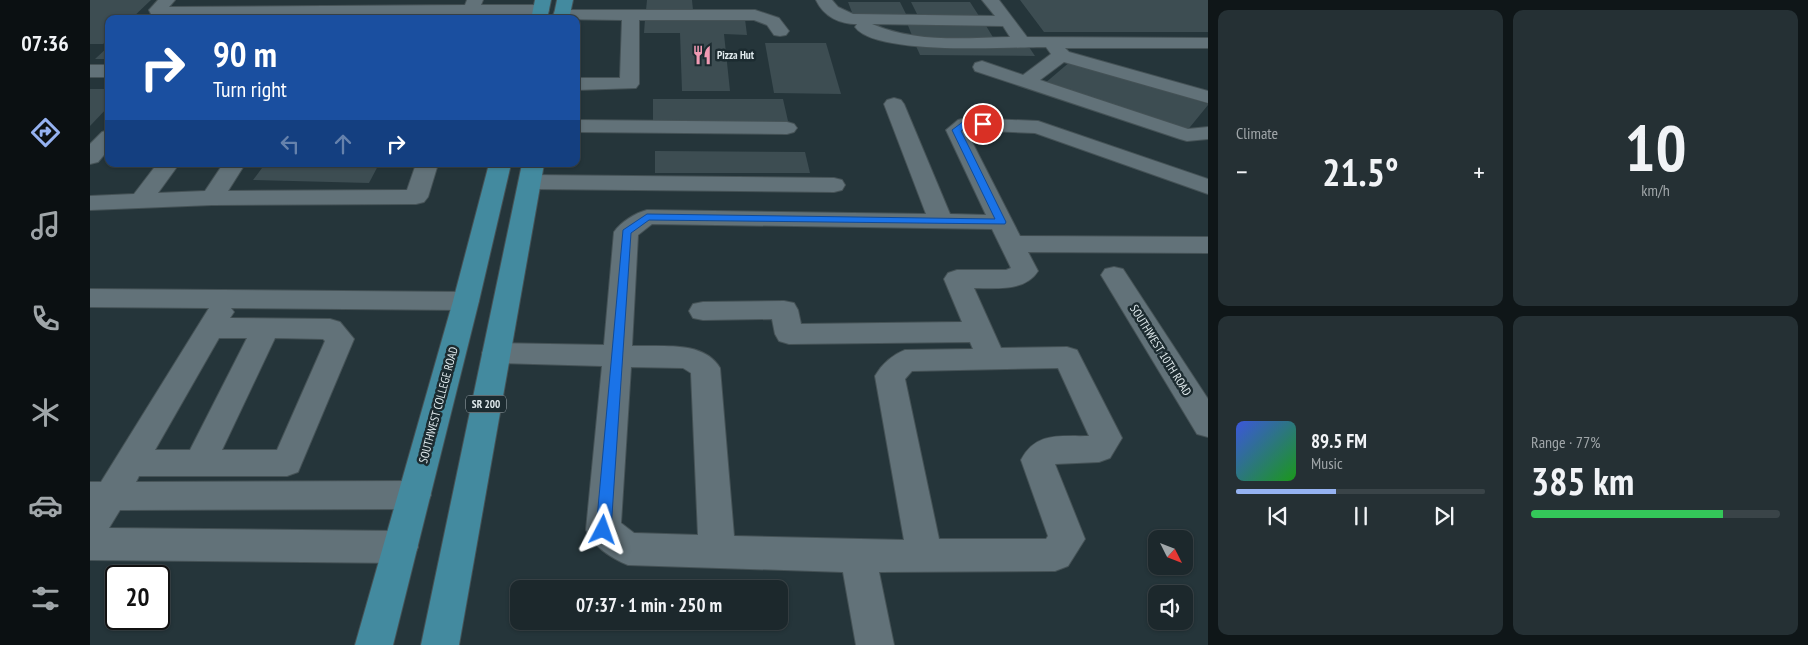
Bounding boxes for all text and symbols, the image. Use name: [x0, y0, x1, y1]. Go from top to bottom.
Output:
text: 07:36: [21, 29, 69, 57]
text: 90 m: [213, 31, 277, 77]
icon: right: [130, 35, 195, 100]
restaurant icon: Pizza Hut: [691, 44, 713, 66]
place label: Pizza Hut: [717, 48, 755, 62]
text: Turn right: [213, 75, 287, 103]
pin: [962, 103, 1004, 145]
text: 10: [1624, 105, 1687, 189]
icon: arrive: [969, 110, 997, 138]
icon: directions: [28, 115, 63, 150]
text: Climate: [1236, 123, 1278, 143]
icon: left: [276, 130, 304, 158]
icon: ahead: [329, 130, 357, 158]
icon: right: [382, 130, 410, 158]
text: 21.5°: [1322, 147, 1399, 196]
text: −: [1236, 153, 1248, 190]
text: +: [1473, 153, 1485, 190]
text: km/h: [1641, 180, 1670, 200]
icon: music: [28, 208, 63, 243]
icon: phone: [28, 301, 63, 336]
street label: SOUTHWEST 10TH ROAD: [1127, 302, 1195, 398]
street label: SOUTHWEST COLLEGE ROAD: [415, 345, 461, 465]
icon: climate: [28, 395, 63, 430]
road number: SR 200: [466, 396, 506, 412]
text: 89.5 FM: [1311, 429, 1367, 453]
text: Range · 77%: [1531, 432, 1600, 452]
text: Music: [1311, 453, 1343, 473]
text: 385 km: [1531, 456, 1634, 505]
icon: car: [28, 488, 63, 523]
icon: previous: [1264, 502, 1292, 530]
icon: pause: [1347, 502, 1375, 530]
icon: next: [1430, 502, 1458, 530]
position arrow: [576, 503, 628, 555]
north arrow: [1148, 530, 1192, 575]
map controls: [1148, 530, 1193, 630]
speed limit sign: 20: [105, 565, 170, 630]
icon: filters: [28, 581, 63, 616]
button: sound: [1148, 585, 1193, 630]
text: 07:37 · 1 min · 250 m: [576, 593, 722, 617]

